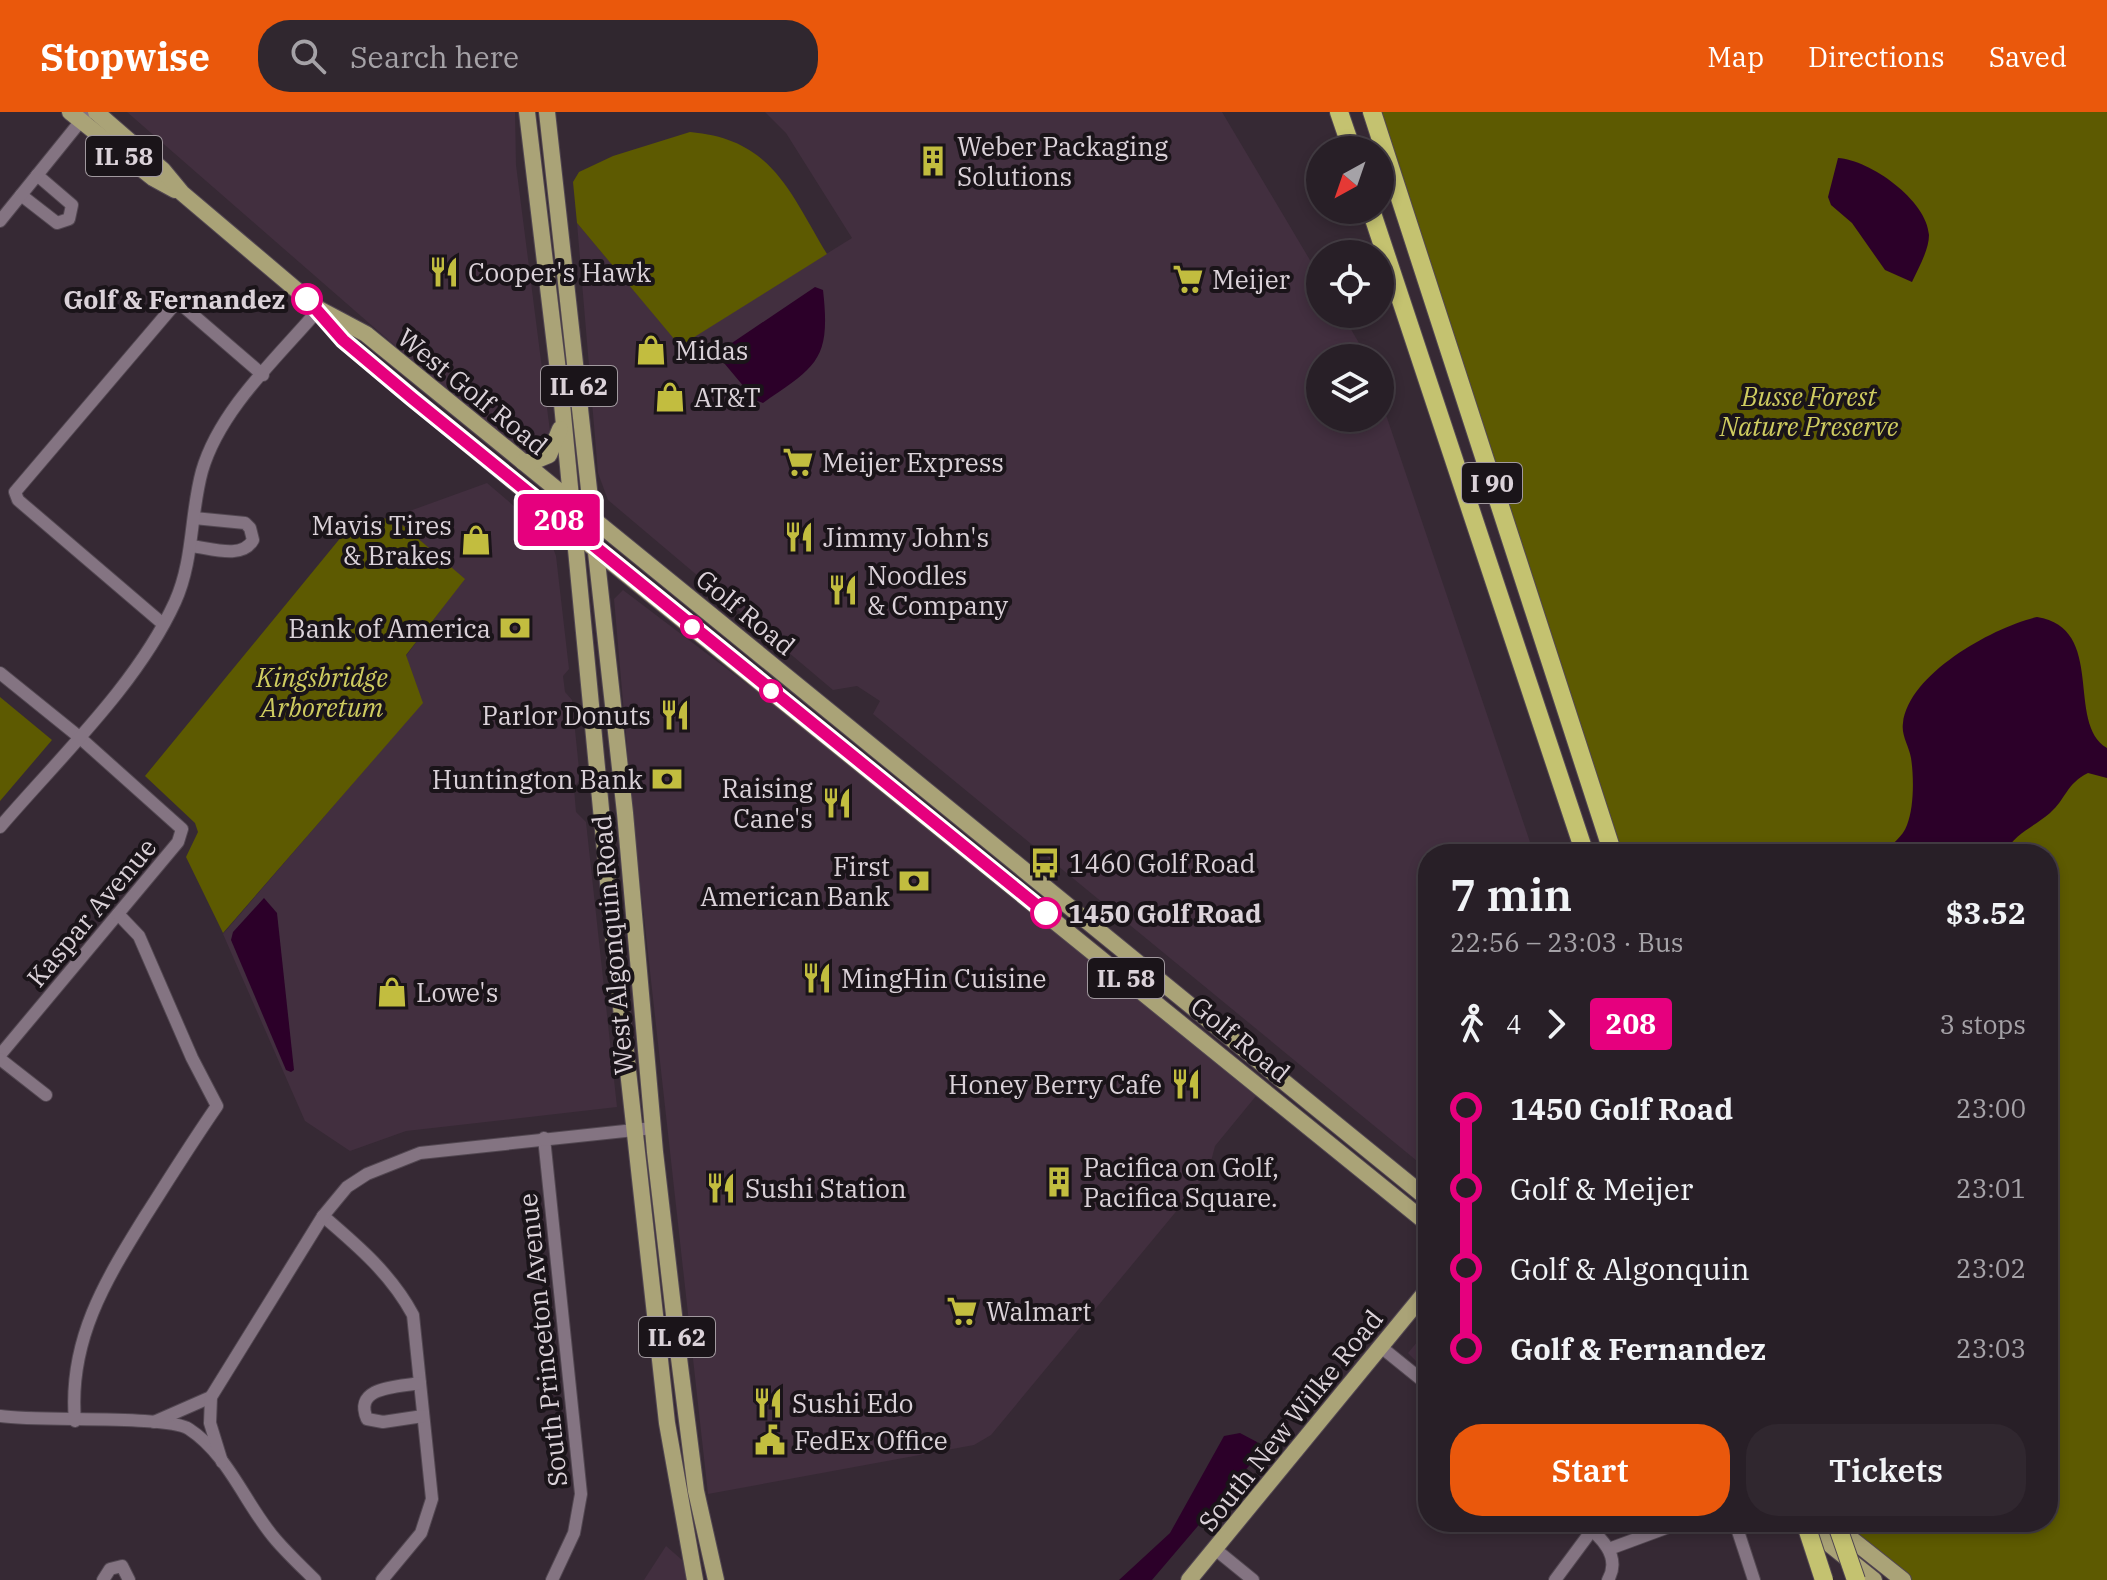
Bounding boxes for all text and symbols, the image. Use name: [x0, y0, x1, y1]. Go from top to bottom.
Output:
search box: [258, 20, 818, 92]
text: Stopwise: [40, 32, 210, 81]
icon: search: [286, 34, 330, 78]
text: Search here: [350, 37, 519, 76]
text: Map: [1707, 38, 1764, 75]
text: Directions: [1808, 38, 1945, 75]
text: Saved: [1989, 38, 2067, 75]
place label: Weber Packaging Solutions: [957, 129, 1168, 193]
road number: IL 58: [86, 136, 162, 176]
north arrow: [1306, 136, 1394, 224]
map controls: [1306, 136, 1394, 432]
building icon: Weber Packaging Solutions: [916, 144, 950, 178]
button: locate: [1306, 240, 1394, 328]
restaurant icon: Cooper's Hawk: [427, 255, 461, 289]
place label: Cooper's Hawk: [468, 255, 651, 289]
supermarket icon: Meijer: [1171, 262, 1205, 296]
place label: Meijer: [1212, 262, 1291, 296]
place label: Golf & Fernandez: [63, 282, 285, 316]
marker: Golf & Fernandez: [292, 284, 322, 314]
street label: West Golf Road: [391, 320, 555, 462]
shop icon: Midas: [634, 333, 668, 367]
place label: Midas: [675, 333, 749, 367]
button: layers: [1306, 344, 1394, 432]
road number: IL 62: [541, 366, 617, 406]
park label: Busse Forest Nature Preserve: [1719, 379, 1899, 443]
shop icon: AT&T: [653, 380, 687, 414]
place label: AT&T: [694, 380, 761, 414]
supermarket icon: Meijer Express: [781, 445, 815, 479]
place label: Meijer Express: [822, 445, 1004, 479]
road number: I 90: [1462, 463, 1522, 503]
line badge: 208: [513, 494, 605, 546]
text: 208: [534, 501, 584, 538]
place label: Mavis Tires & Brakes: [311, 508, 452, 572]
restaurant icon: Jimmy John's: [782, 520, 816, 554]
place label: Jimmy John's: [823, 520, 989, 554]
shop icon: Mavis Tires & Brakes: [459, 523, 493, 557]
place label: Noodles & Company: [867, 558, 1008, 622]
street label: Golf Road: [689, 562, 803, 662]
restaurant icon: Noodles & Company: [826, 573, 860, 607]
place label: Bank of America: [288, 611, 491, 645]
bank icon: Bank of America: [498, 611, 532, 645]
unlabelled marker: [681, 616, 703, 638]
park label: Kingsbridge Arboretum: [255, 660, 388, 724]
unlabelled marker: [760, 680, 782, 702]
place label: Parlor Donuts: [482, 698, 651, 732]
restaurant icon: Parlor Donuts: [658, 698, 692, 732]
place label: Huntington Bank: [432, 762, 643, 796]
bank icon: Huntington Bank: [650, 762, 684, 796]
place label: Raising Cane's: [722, 771, 813, 835]
restaurant icon: Raising Cane's: [820, 786, 854, 820]
street label: West Algonquin Road: [584, 814, 640, 1076]
street label: Kaspar Avenue: [19, 831, 163, 993]
bus stop icon: 1460 Golf Road: [1028, 846, 1062, 880]
place label: 1460 Golf Road: [1069, 846, 1256, 880]
place label: First American Bank: [700, 849, 890, 913]
bank icon: First American Bank: [897, 864, 931, 898]
text: 7 min: [1450, 866, 1572, 923]
text: $3.52: [1946, 893, 2026, 932]
place label: 1450 Golf Road: [1068, 896, 1261, 930]
marker: 1450 Golf Road: [1031, 898, 1061, 928]
text: 22:56 – 23:03 · Bus: [1450, 925, 1684, 959]
road number: IL 58: [1088, 958, 1164, 998]
restaurant icon: MingHin Cuisine: [800, 961, 834, 995]
place label: MingHin Cuisine: [841, 961, 1047, 995]
shop icon: Lowe's: [375, 975, 409, 1009]
place label: Lowe's: [416, 975, 498, 1009]
street label: Golf Road: [1184, 989, 1298, 1089]
icon: walk: [1450, 1002, 1494, 1046]
icon: forward: [1534, 1002, 1578, 1046]
text: 208: [1606, 1005, 1656, 1042]
text: 4: [1506, 1007, 1522, 1041]
text: 3 stops: [1939, 1007, 2026, 1041]
place label: Honey Berry Cafe: [948, 1067, 1162, 1101]
restaurant icon: Honey Berry Cafe: [1169, 1067, 1203, 1101]
text: 1450 Golf Road: [1510, 1089, 1733, 1128]
text: 23:00: [1956, 1091, 2026, 1125]
place label: Pacifica on Golf, Pacifica Square.: [1083, 1150, 1279, 1214]
building icon: Pacifica on Golf, Pacifica Square.: [1042, 1165, 1076, 1199]
text: Golf & Meijer: [1510, 1169, 1693, 1208]
restaurant icon: Sushi Station: [704, 1171, 738, 1205]
place label: Sushi Station: [745, 1171, 907, 1205]
text: 23:01: [1956, 1171, 2026, 1205]
street label: South Princeton Avenue: [510, 1192, 574, 1488]
text: Golf & Algonquin: [1510, 1249, 1750, 1288]
text: 23:02: [1956, 1251, 2026, 1285]
supermarket icon: Walmart: [945, 1294, 979, 1328]
place label: Walmart: [986, 1294, 1092, 1328]
street label: South New Wilke Road: [1190, 1302, 1390, 1538]
road number: IL 62: [639, 1317, 715, 1357]
text: Golf & Fernandez: [1510, 1329, 1766, 1368]
text: 23:03: [1956, 1331, 2026, 1365]
restaurant icon: Sushi Edo: [751, 1386, 785, 1420]
place label: Sushi Edo: [792, 1386, 913, 1420]
public building icon: FedEx Office: [753, 1423, 787, 1457]
place label: FedEx Office: [794, 1423, 948, 1457]
button: Start: [1450, 1424, 1730, 1516]
button: Tickets: [1746, 1424, 2026, 1516]

